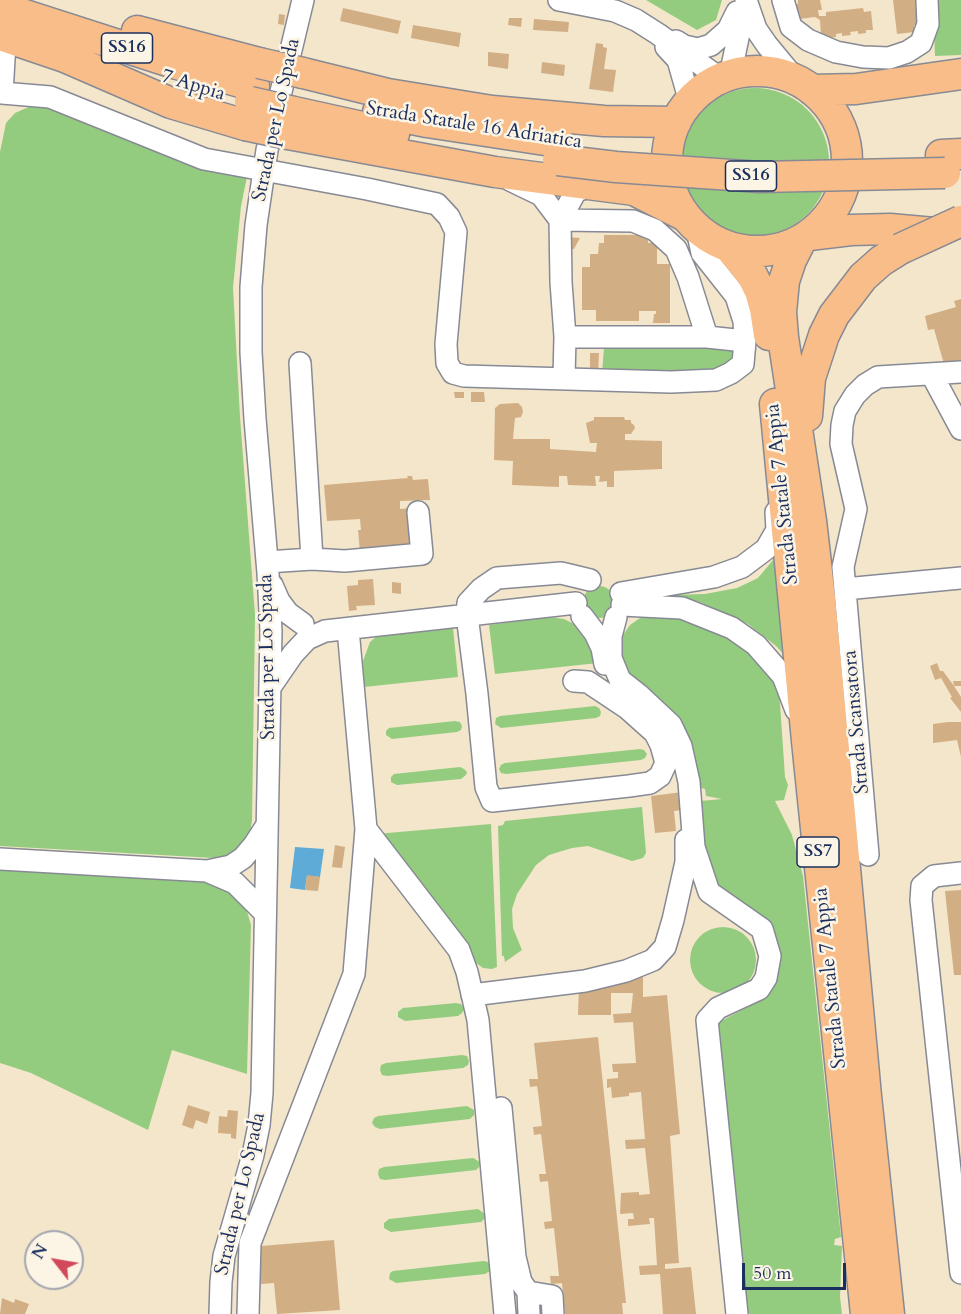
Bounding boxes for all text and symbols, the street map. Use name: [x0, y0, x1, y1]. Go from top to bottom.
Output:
road number: SS16: [102, 33, 152, 63]
street label: Strada per Lo Spada: [248, 36, 306, 204]
street label: 7 Appia: [158, 65, 228, 107]
street label: Strada Statale 16 Adriatica: [364, 97, 584, 155]
road number: SS16: [726, 161, 777, 191]
street label: Strada Statale 7 Appia: [762, 402, 804, 586]
street label: Strada per Lo Spada: [255, 574, 281, 740]
street label: Strada Scansatora: [839, 649, 875, 795]
road number: SS7: [797, 837, 839, 867]
street label: Strada Statale 7 Appia: [810, 886, 852, 1070]
street label: Strada per Lo Spada: [211, 1110, 271, 1278]
north arrow: [24, 1230, 84, 1290]
text: N: [27, 1240, 53, 1263]
scale bar: [745, 1251, 848, 1289]
text: 50 m: [753, 1261, 792, 1286]

